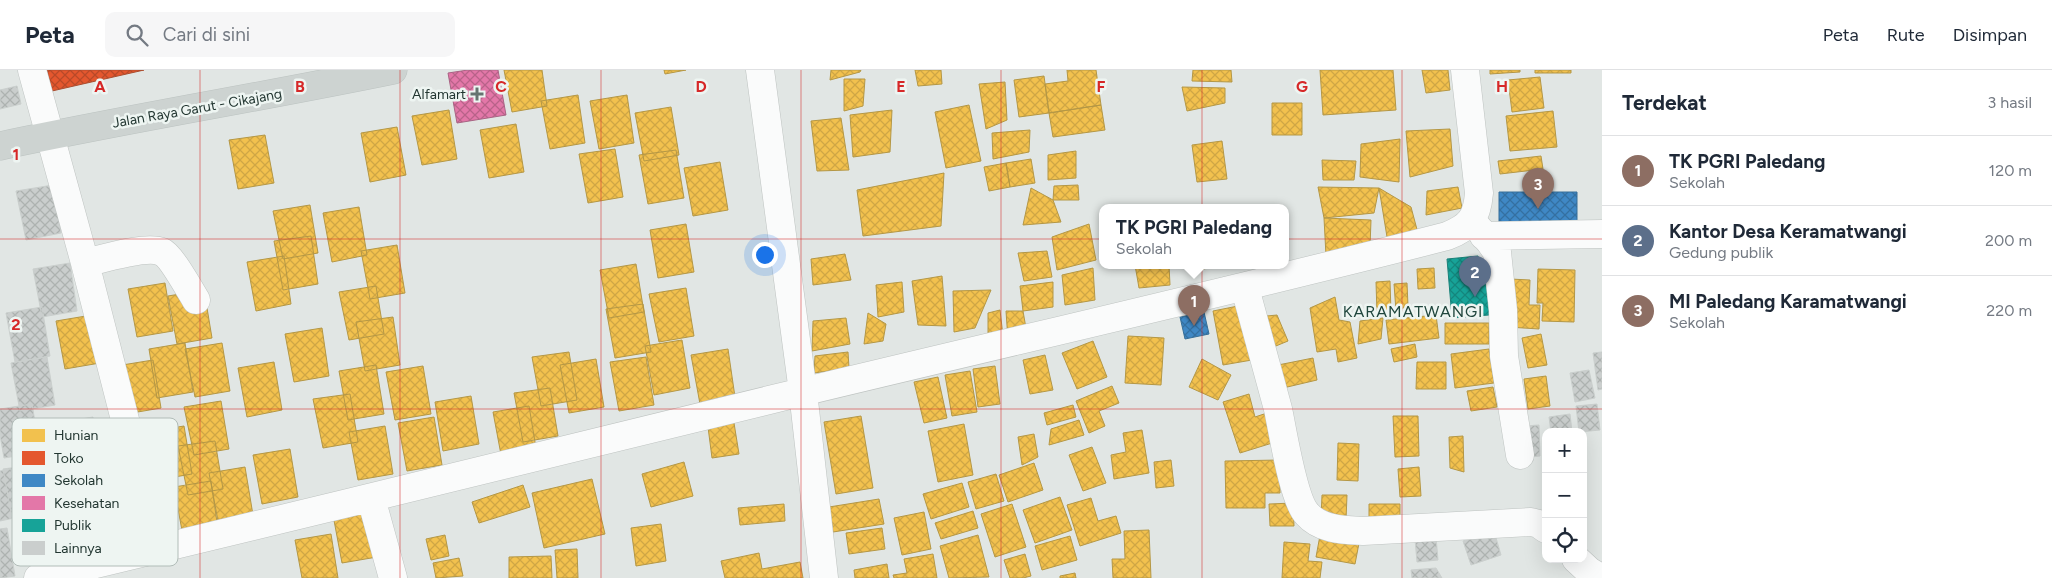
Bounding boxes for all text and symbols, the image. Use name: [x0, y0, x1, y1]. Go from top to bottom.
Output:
search box: [105, 12, 455, 57]
text: Peta: [25, 20, 75, 49]
icon: search: [123, 21, 151, 49]
text: Cari di sini: [163, 23, 250, 46]
text: Peta: [1823, 24, 1859, 46]
text: Rute: [1887, 24, 1925, 46]
text: Disimpan: [1953, 24, 2027, 46]
text: A: [94, 77, 106, 96]
text: B: [295, 77, 305, 96]
text: C: [495, 77, 507, 96]
text: D: [695, 77, 707, 96]
text: E: [896, 77, 906, 96]
text: F: [1097, 77, 1106, 96]
text: G: [1296, 77, 1308, 96]
text: H: [1496, 77, 1508, 96]
street label: Jalan Raya Garut - Cikajang: [111, 85, 283, 132]
place label: Alfamart: [412, 86, 466, 103]
marker: Alfamart: [470, 87, 484, 101]
text: Terdekat: [1622, 90, 1707, 115]
text: 3 hasil: [1988, 93, 2032, 112]
text: 1: [13, 145, 19, 164]
text: TK PGRI Paledang: [1669, 150, 1825, 173]
text: 1: [1635, 161, 1641, 180]
text: 120 m: [1989, 161, 2032, 180]
pin: 3: [1522, 168, 1554, 209]
text: Sekolah: [1669, 173, 1725, 192]
popup: [1099, 204, 1289, 269]
text: TK PGRI Paledang: [1116, 216, 1272, 239]
text: Kantor Desa Keramatwangi: [1669, 220, 1907, 243]
text: 2: [1633, 231, 1643, 250]
text: 200 m: [1985, 231, 2032, 250]
text: Sekolah: [1116, 239, 1172, 258]
your location: [752, 242, 778, 268]
text: Gedung publik: [1669, 243, 1773, 262]
pin: 2: [1459, 256, 1491, 297]
pin: 1: [1178, 285, 1210, 326]
text: MI Paledang Karamatwangi: [1669, 290, 1907, 313]
text: 3: [1634, 301, 1642, 320]
text: 220 m: [1986, 301, 2032, 320]
district label: KARAMATWANGI: [1343, 302, 1483, 321]
text: Sekolah: [1669, 313, 1725, 332]
text: 2: [11, 315, 21, 334]
legend: [12, 418, 178, 566]
text: Hunian: [54, 427, 99, 444]
map controls: [1542, 428, 1587, 563]
button: +: [1542, 428, 1587, 473]
text: Toko: [54, 450, 84, 467]
text: Sekolah: [54, 472, 103, 489]
button: −: [1542, 473, 1587, 518]
text: Kesehatan: [54, 495, 120, 512]
text: Publik: [54, 517, 91, 534]
button: locate: [1542, 518, 1587, 563]
text: Lainnya: [54, 540, 102, 557]

